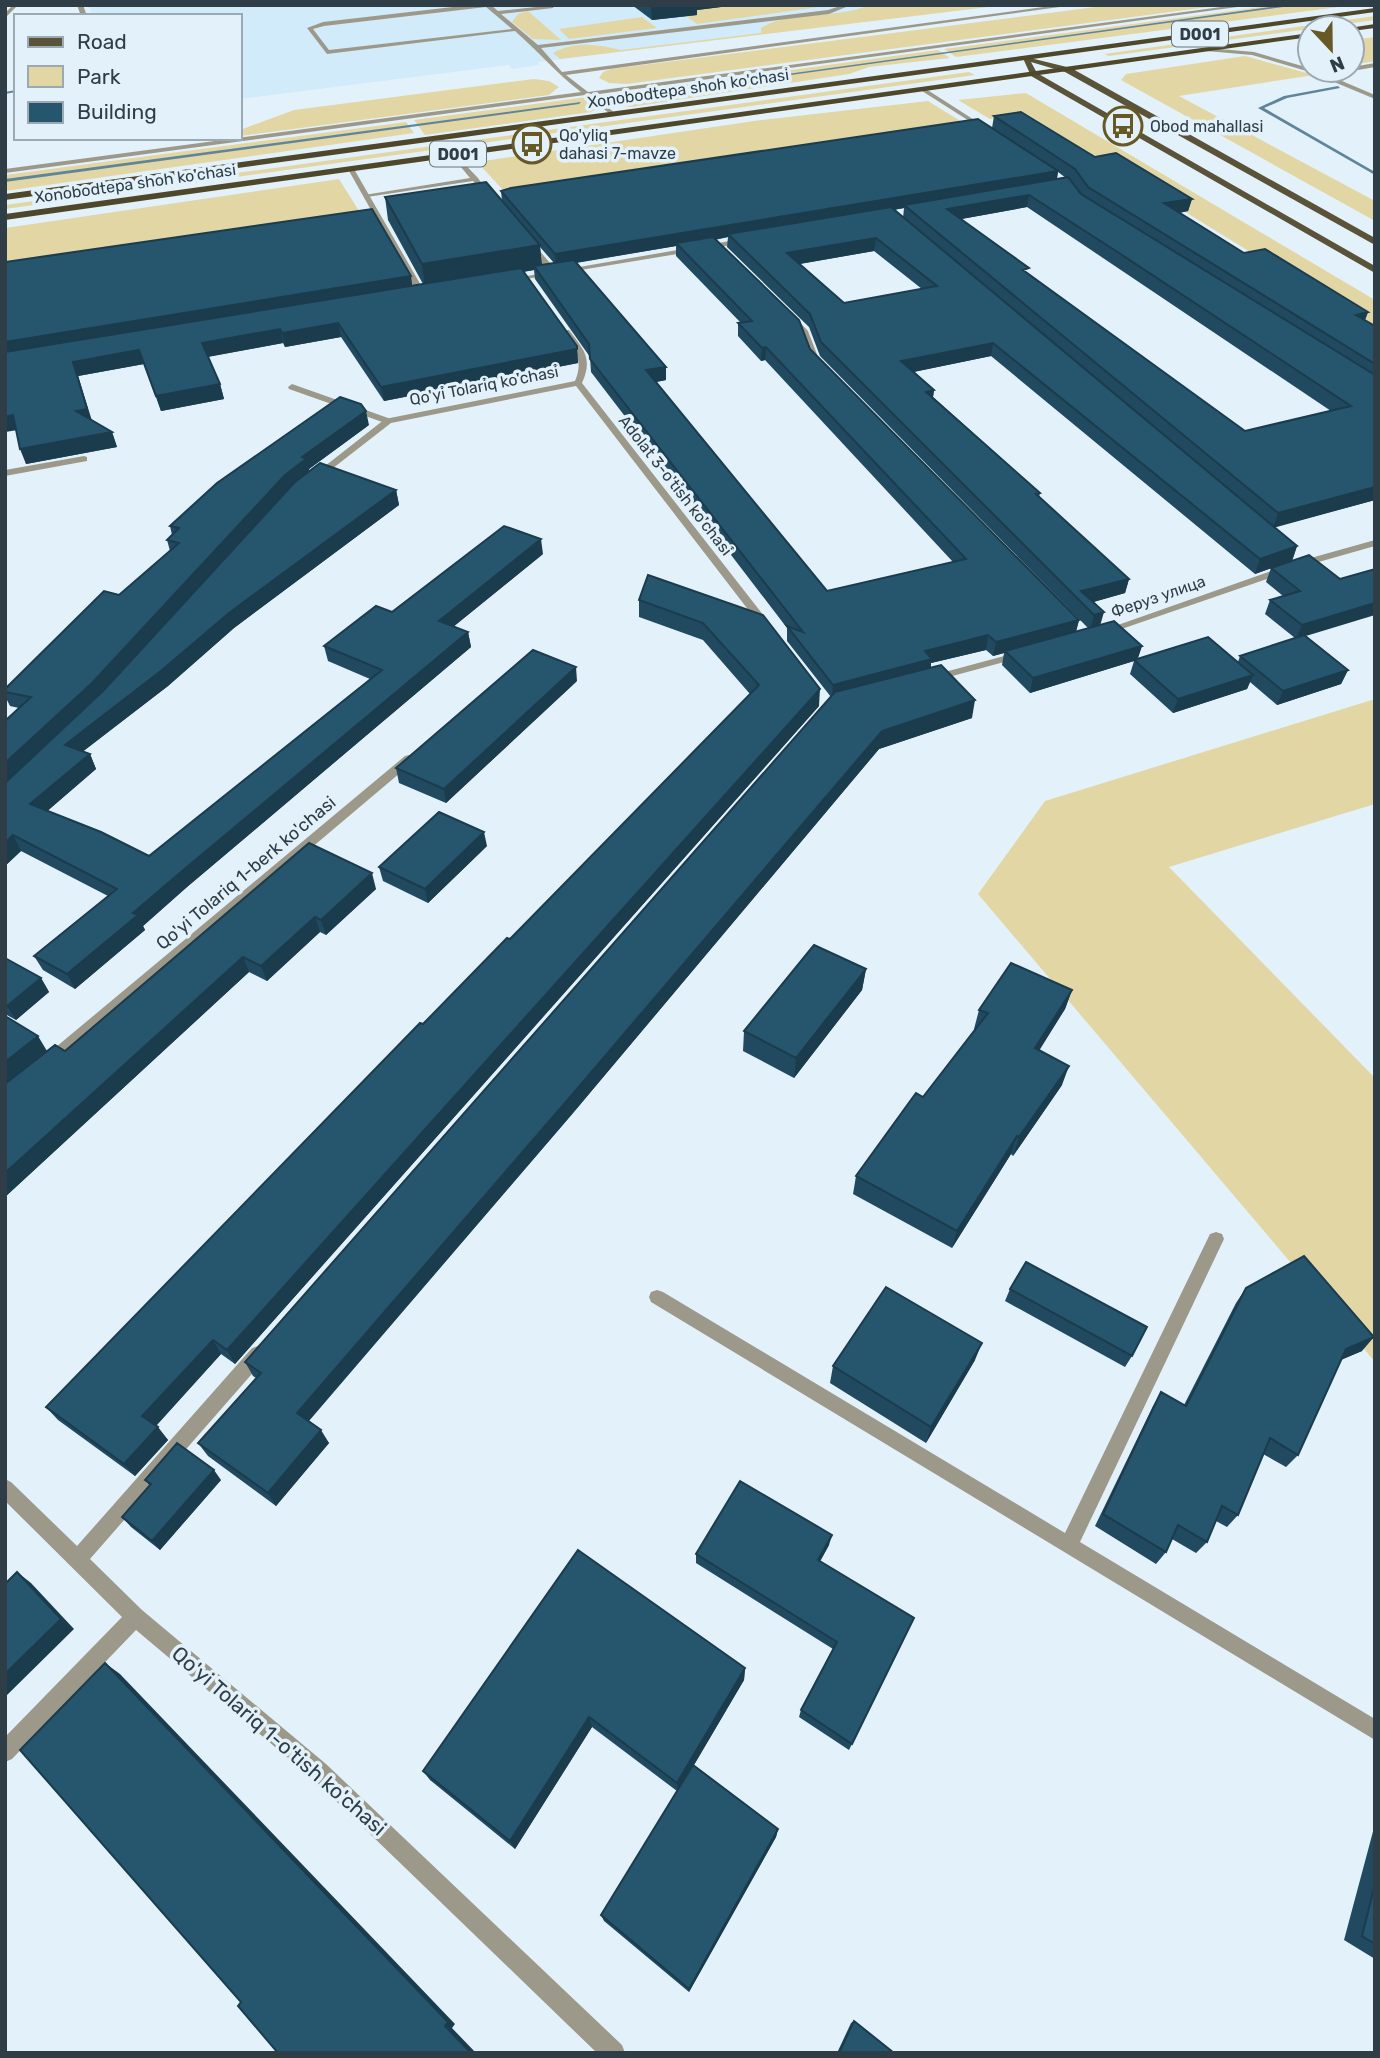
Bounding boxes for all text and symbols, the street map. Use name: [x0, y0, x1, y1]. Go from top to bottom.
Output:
legend: [14, 14, 242, 140]
north arrow: [1296, 14, 1366, 84]
road number: D001: [1172, 22, 1228, 46]
text: Road: [77, 29, 127, 54]
text: N: [1327, 51, 1348, 78]
text: Park: [77, 64, 121, 89]
street label: Xonobodtepa shoh ko'chasi: [586, 65, 790, 112]
text: Building: [77, 99, 157, 124]
bus stop icon: Obod mahallasi: [1102, 105, 1144, 147]
place label: Obod mahallasi: [1150, 117, 1263, 136]
bus stop icon: Qo'yliq dahasi 7-mavze: [511, 123, 553, 165]
place label: Qo'yliq dahasi 7-mavze: [559, 126, 676, 163]
road number: D001: [430, 142, 486, 166]
street label: Xonobodtepa shoh ko'chasi: [33, 160, 237, 207]
street label: Qo'yi Tolariq ko'chasi: [408, 362, 560, 409]
street label: Adolat 3-o'tish ko'chasi: [615, 411, 736, 559]
street label: Феруз улица: [1108, 571, 1208, 622]
street label: Qo'yi Tolariq 1-berk ko'chasi: [152, 791, 340, 955]
street label: Qo'yi Tolariq 1-o'tish ko'chasi: [167, 1641, 392, 1841]

